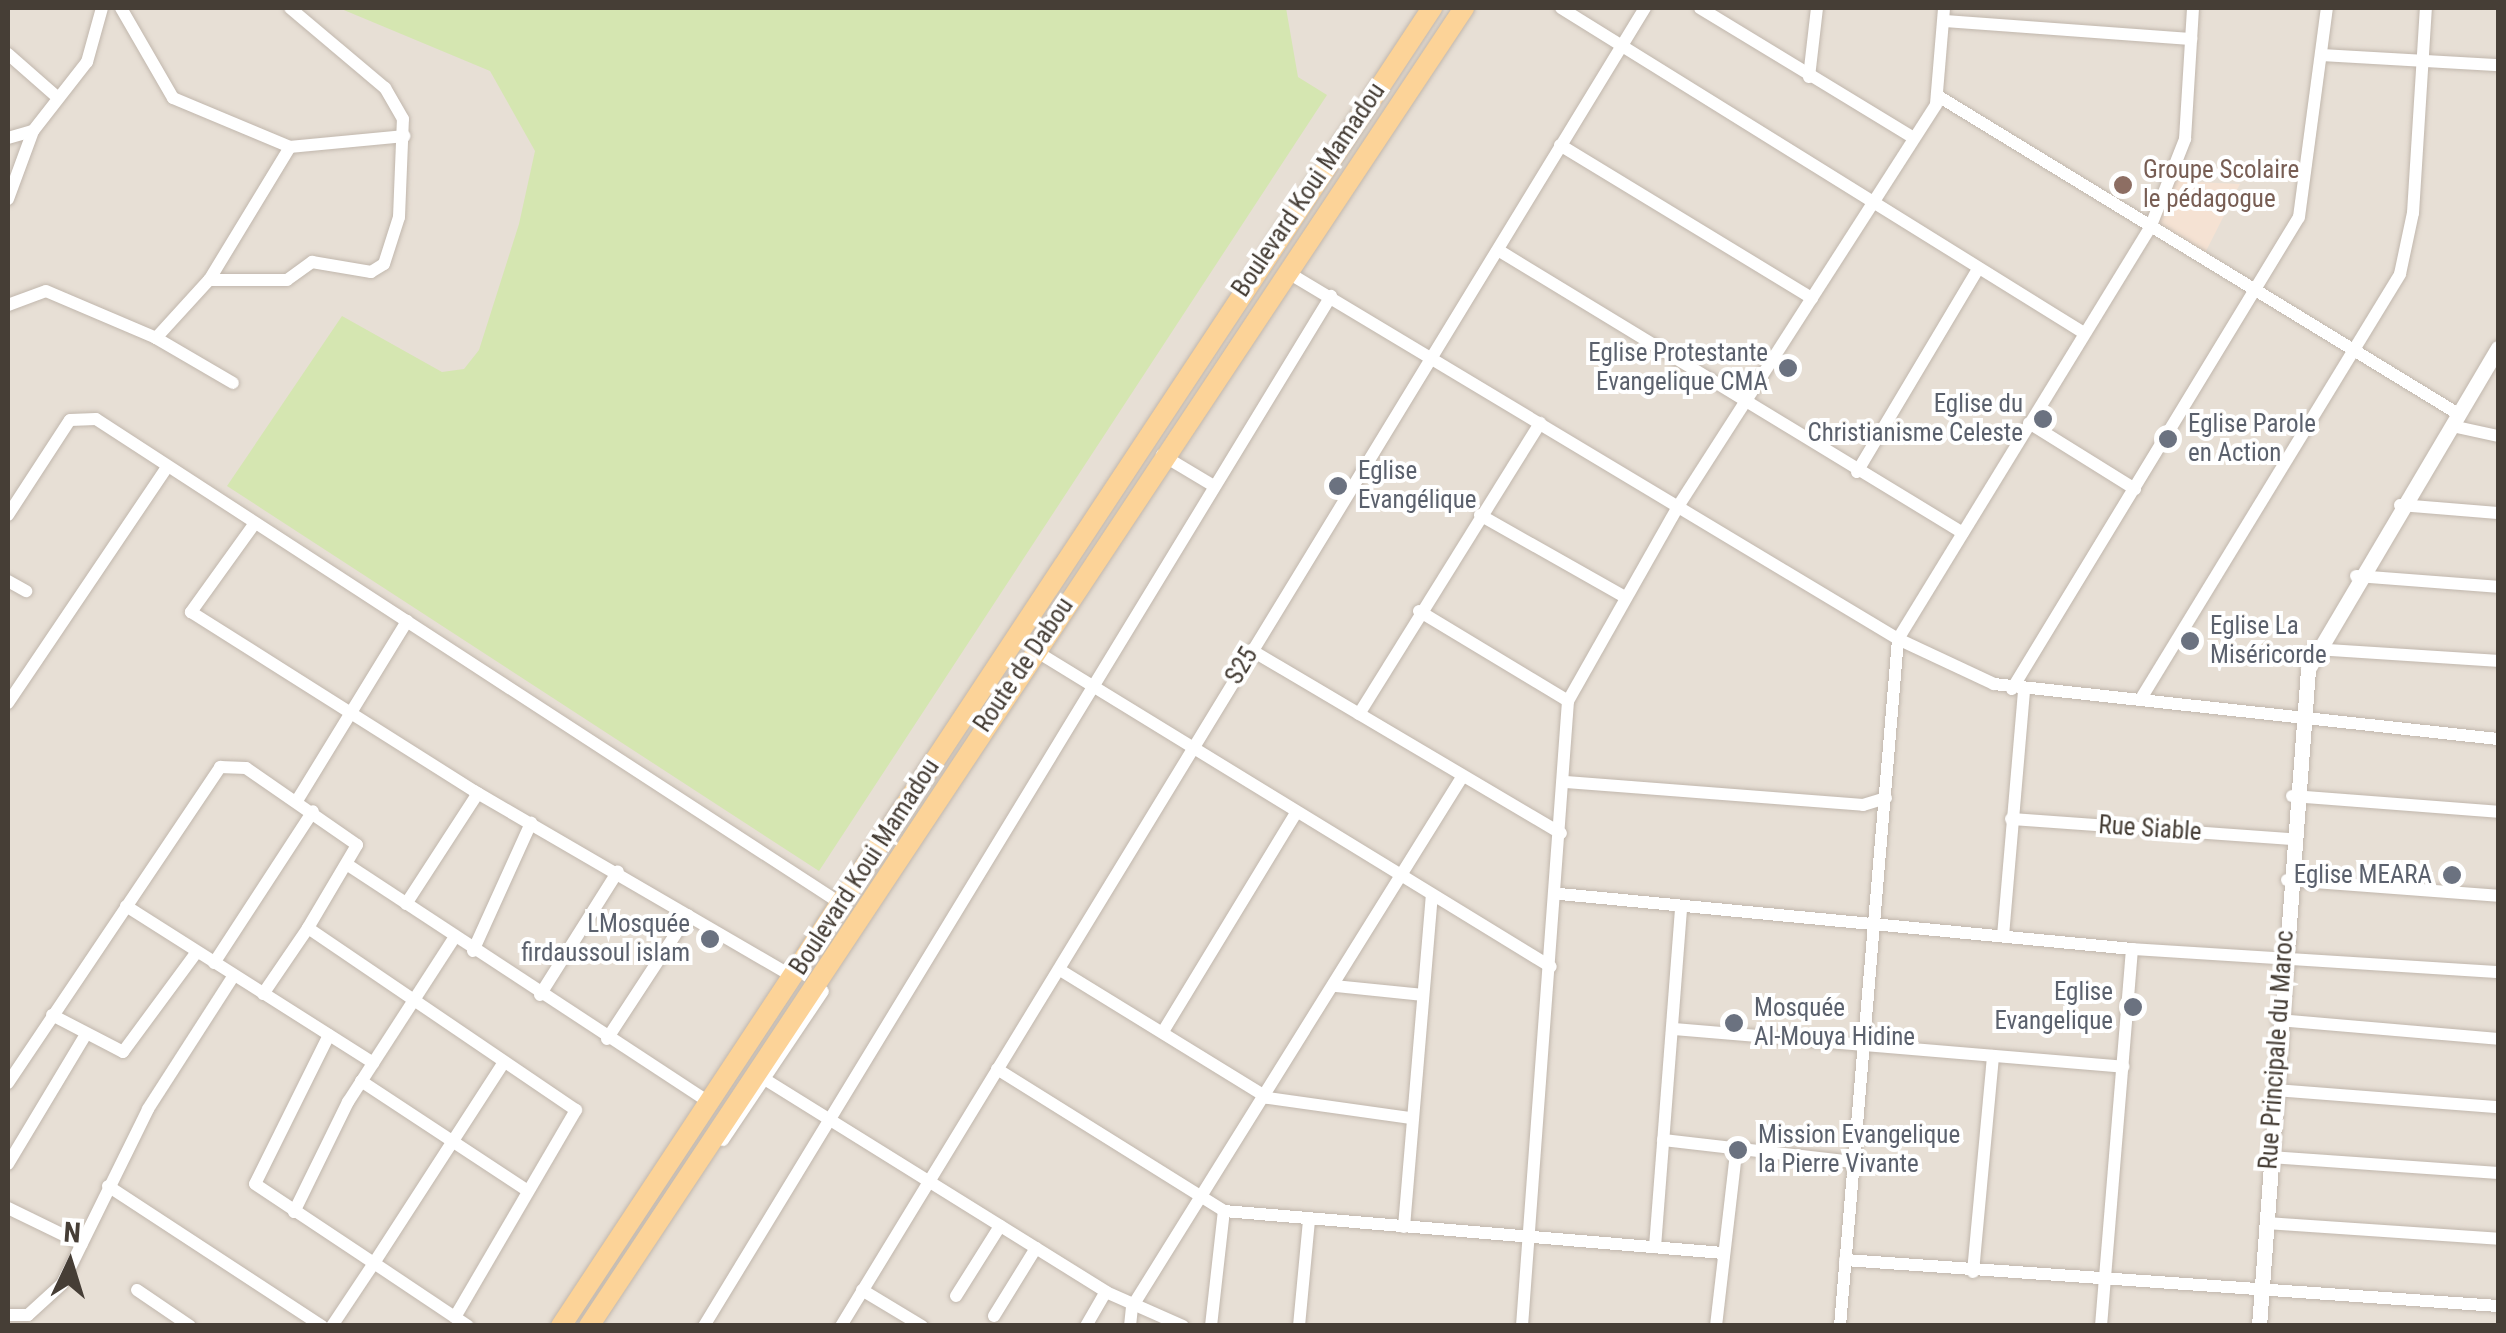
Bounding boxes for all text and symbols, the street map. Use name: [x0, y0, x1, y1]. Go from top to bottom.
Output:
street label: Boulevard Koui Mamadou: [1226, 77, 1392, 303]
place label: Groupe Scolaire le pédagogue: [2143, 156, 2299, 215]
marker: Groupe Scolaire le pédagogue: [2112, 174, 2134, 196]
place label: Eglise Protestante Evangelique CMA: [1588, 339, 1768, 398]
marker: Eglise Protestante Evangelique CMA: [1777, 357, 1799, 379]
place label: Eglise du Christianisme Celeste: [1807, 390, 2023, 449]
marker: Eglise du Christianisme Celeste: [2032, 408, 2054, 430]
place label: Eglise Parole en Action: [2188, 410, 2316, 469]
marker: Eglise Parole en Action: [2157, 428, 2179, 450]
place label: Eglise Evangélique: [1358, 457, 1477, 516]
marker: Eglise Evangélique: [1327, 475, 1349, 497]
street label: Route de Dabou: [968, 592, 1080, 738]
place label: Eglise La Miséricorde: [2210, 612, 2327, 671]
marker: Eglise La Miséricorde: [2179, 630, 2201, 652]
street label: S25: [1219, 642, 1265, 690]
street label: Boulevard Koui Mamadou: [784, 753, 946, 981]
street label: Rue Siable: [2097, 810, 2203, 848]
place label: Eglise MEARA: [2294, 860, 2432, 890]
marker: Eglise MEARA: [2441, 864, 2463, 886]
place label: LMosquée firdaussoul islam: [521, 910, 690, 969]
marker: LMosquée firdaussoul islam: [699, 928, 721, 950]
street label: Rue Principale du Maroc: [2254, 930, 2300, 1170]
place label: Eglise Evangelique: [1994, 978, 2113, 1037]
place label: Mosquée Al-Mouya Hidine: [1754, 994, 1915, 1053]
marker: Eglise Evangelique: [2122, 996, 2144, 1018]
marker: Mosquée Al-Mouya Hidine: [1723, 1012, 1745, 1034]
place label: Mission Evangelique la Pierre Vivante: [1758, 1121, 1960, 1180]
marker: Mission Evangelique la Pierre Vivante: [1727, 1139, 1749, 1161]
north arrow: [20, 1213, 120, 1313]
text: N: [62, 1216, 82, 1250]

